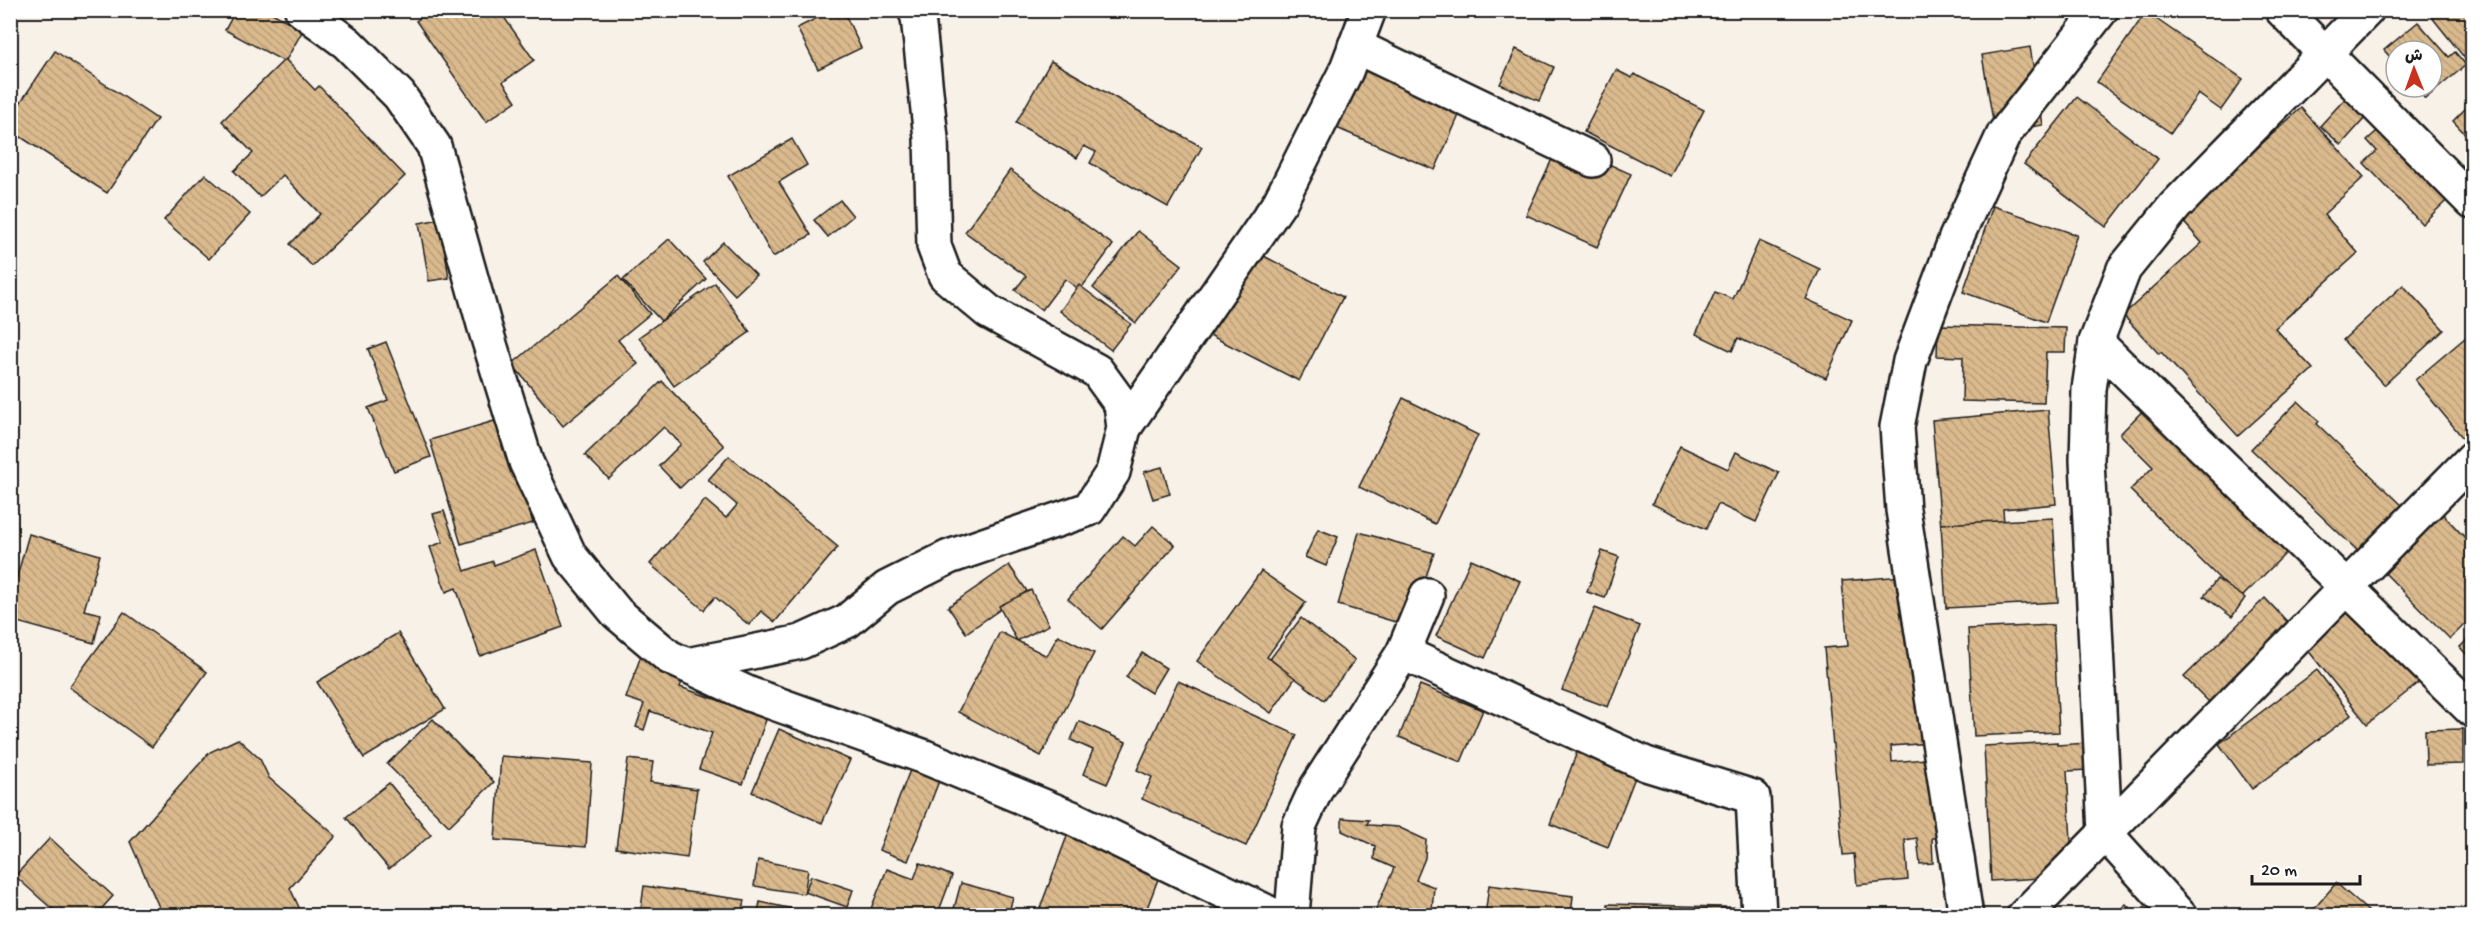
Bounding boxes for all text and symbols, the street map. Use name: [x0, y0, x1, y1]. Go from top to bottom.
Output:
north arrow: [2384, 39, 2444, 99]
text: ش: [2405, 48, 2423, 67]
scale bar: [2252, 848, 2360, 886]
text: 20 m: [2261, 861, 2297, 882]

